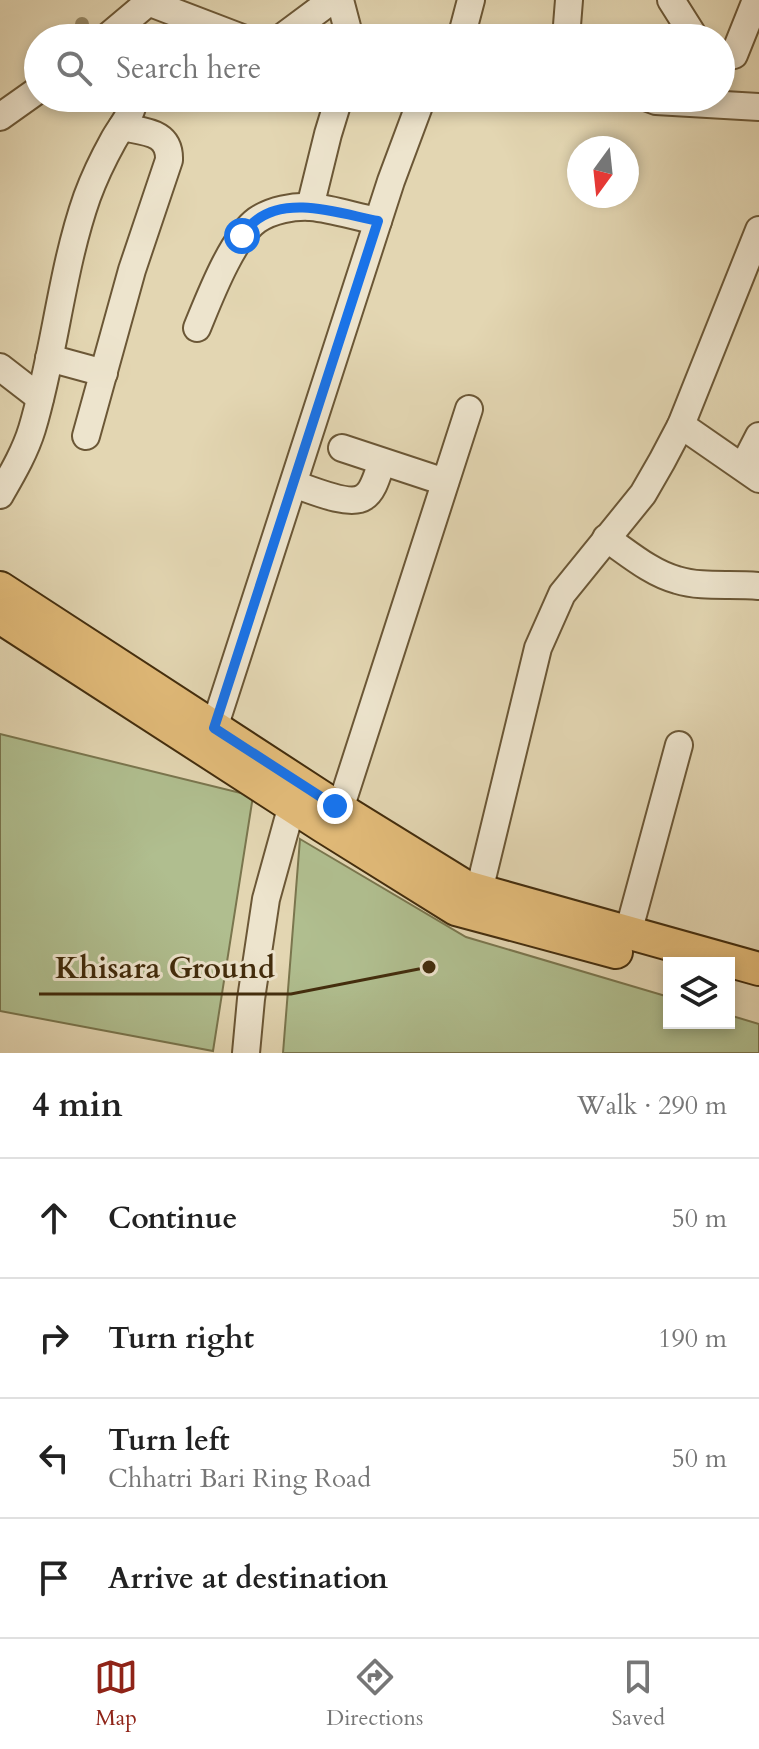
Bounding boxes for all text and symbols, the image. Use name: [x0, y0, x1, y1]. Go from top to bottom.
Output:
search box: [24, 24, 735, 112]
icon: search: [52, 46, 96, 90]
text: Search here: [116, 48, 261, 89]
north arrow: [567, 136, 639, 208]
route start: [224, 218, 260, 254]
route end: [317, 788, 353, 824]
callout: Khisara Ground: [39, 940, 291, 994]
text: Khisara Ground: [55, 948, 275, 989]
map controls: [663, 957, 735, 1029]
button: layers: [663, 957, 735, 1029]
text: 4 min: [32, 1082, 123, 1128]
text: Walk · 290 m: [577, 1088, 727, 1123]
icon: ahead: [32, 1196, 76, 1240]
text: Continue: [108, 1198, 237, 1239]
text: 50 m: [671, 1201, 727, 1236]
icon: right: [32, 1316, 76, 1360]
text: Turn right: [108, 1318, 254, 1359]
text: 190 m: [658, 1321, 727, 1356]
text: Turn left: [108, 1420, 230, 1461]
icon: left: [32, 1436, 76, 1480]
text: 50 m: [671, 1441, 727, 1476]
text: Chhatri Bari Ring Road: [108, 1461, 371, 1496]
icon: arrive: [32, 1556, 76, 1600]
text: Arrive at destination: [108, 1558, 388, 1599]
tab: Map: [94, 1655, 138, 1733]
tab: Directions: [326, 1655, 423, 1733]
tab: Saved: [612, 1655, 665, 1733]

